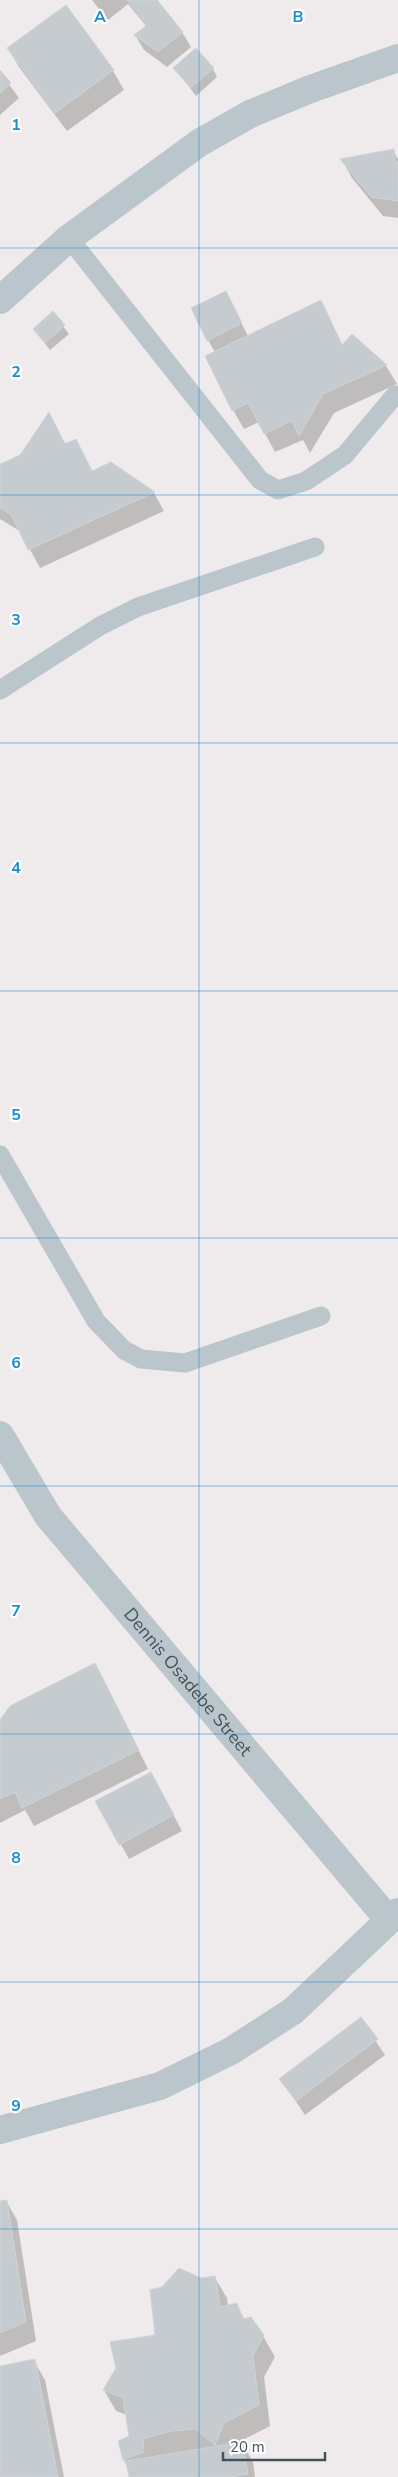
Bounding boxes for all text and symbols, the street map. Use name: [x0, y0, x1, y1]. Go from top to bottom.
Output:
text: A: [94, 6, 106, 28]
text: B: [292, 6, 304, 28]
text: 1: [11, 114, 21, 136]
text: 2: [11, 361, 21, 383]
text: 3: [11, 609, 21, 631]
text: 4: [11, 857, 21, 879]
text: 5: [11, 1104, 21, 1126]
text: 6: [11, 1352, 21, 1374]
text: 7: [11, 1600, 21, 1622]
street label: Dennis Osadebe Street: [118, 1603, 258, 1761]
text: 8: [11, 1847, 21, 1869]
text: 9: [11, 2095, 21, 2117]
scale bar: [223, 2430, 326, 2462]
text: 20 m: [230, 2437, 265, 2457]

